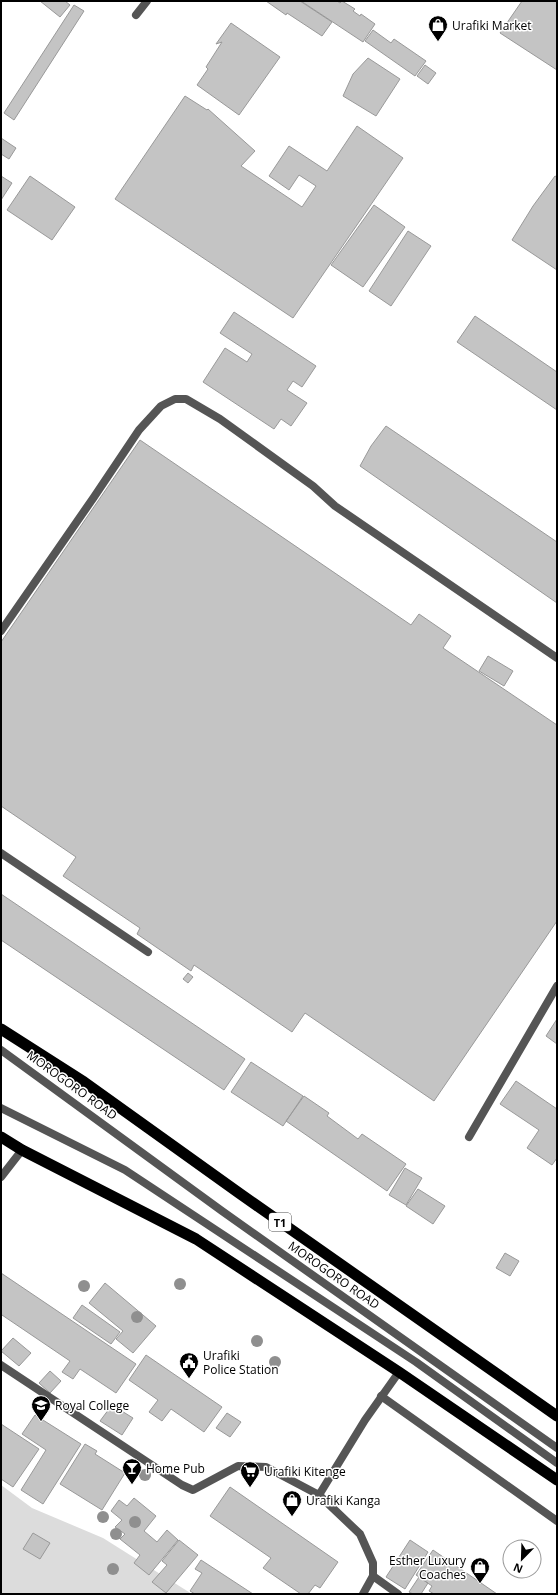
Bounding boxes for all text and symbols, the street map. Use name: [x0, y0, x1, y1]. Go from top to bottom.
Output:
shop icon: Urafiki Market: [427, 14, 449, 42]
place label: Urafiki Market: [452, 17, 532, 34]
street label: MOROGORO ROAD: [23, 1046, 121, 1124]
road number: T1: [269, 1213, 291, 1231]
street label: MOROGORO ROAD: [285, 1237, 383, 1313]
place label: Urafiki Police Station: [203, 1347, 279, 1378]
public building icon: Urafiki Police Station: [178, 1351, 200, 1379]
school or university icon: Royal College: [30, 1394, 52, 1422]
place label: Royal College: [55, 1397, 130, 1414]
bar icon: Home Pub: [121, 1457, 143, 1485]
place label: Home Pub: [146, 1460, 205, 1477]
supermarket icon: Urafiki Kitenge: [239, 1460, 261, 1488]
place label: Urafiki Kitenge: [264, 1463, 346, 1480]
shop icon: Urafiki Kanga: [281, 1489, 303, 1517]
place label: Urafiki Kanga: [306, 1492, 380, 1509]
north arrow: [502, 1539, 542, 1579]
place label: Esther Luxury Coaches: [389, 1552, 467, 1583]
shop icon: Esther Luxury Coaches: [469, 1556, 491, 1584]
text: N: [511, 1560, 525, 1577]

